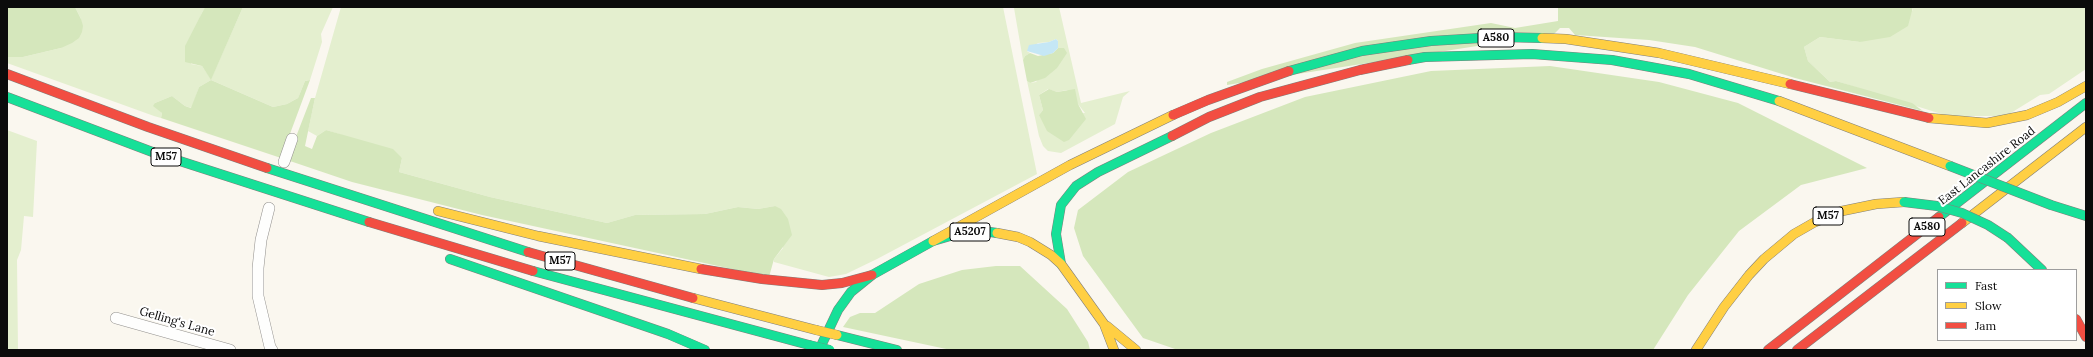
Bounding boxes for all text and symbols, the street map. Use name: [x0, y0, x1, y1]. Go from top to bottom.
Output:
road number: A580: [1478, 29, 1514, 47]
street label: East Lancashire Road: [1936, 124, 2038, 208]
road number: M57: [151, 148, 181, 166]
road number: M57: [1813, 207, 1843, 225]
road number: A580: [1909, 218, 1945, 236]
road number: A5207: [950, 223, 990, 241]
road number: M57: [545, 252, 575, 270]
legend: [1937, 269, 2077, 341]
text: Fast: [1975, 278, 1998, 293]
text: Slow: [1975, 298, 2002, 313]
street label: Gelling's Lane: [138, 304, 216, 340]
text: Jam: [1975, 318, 1996, 333]

